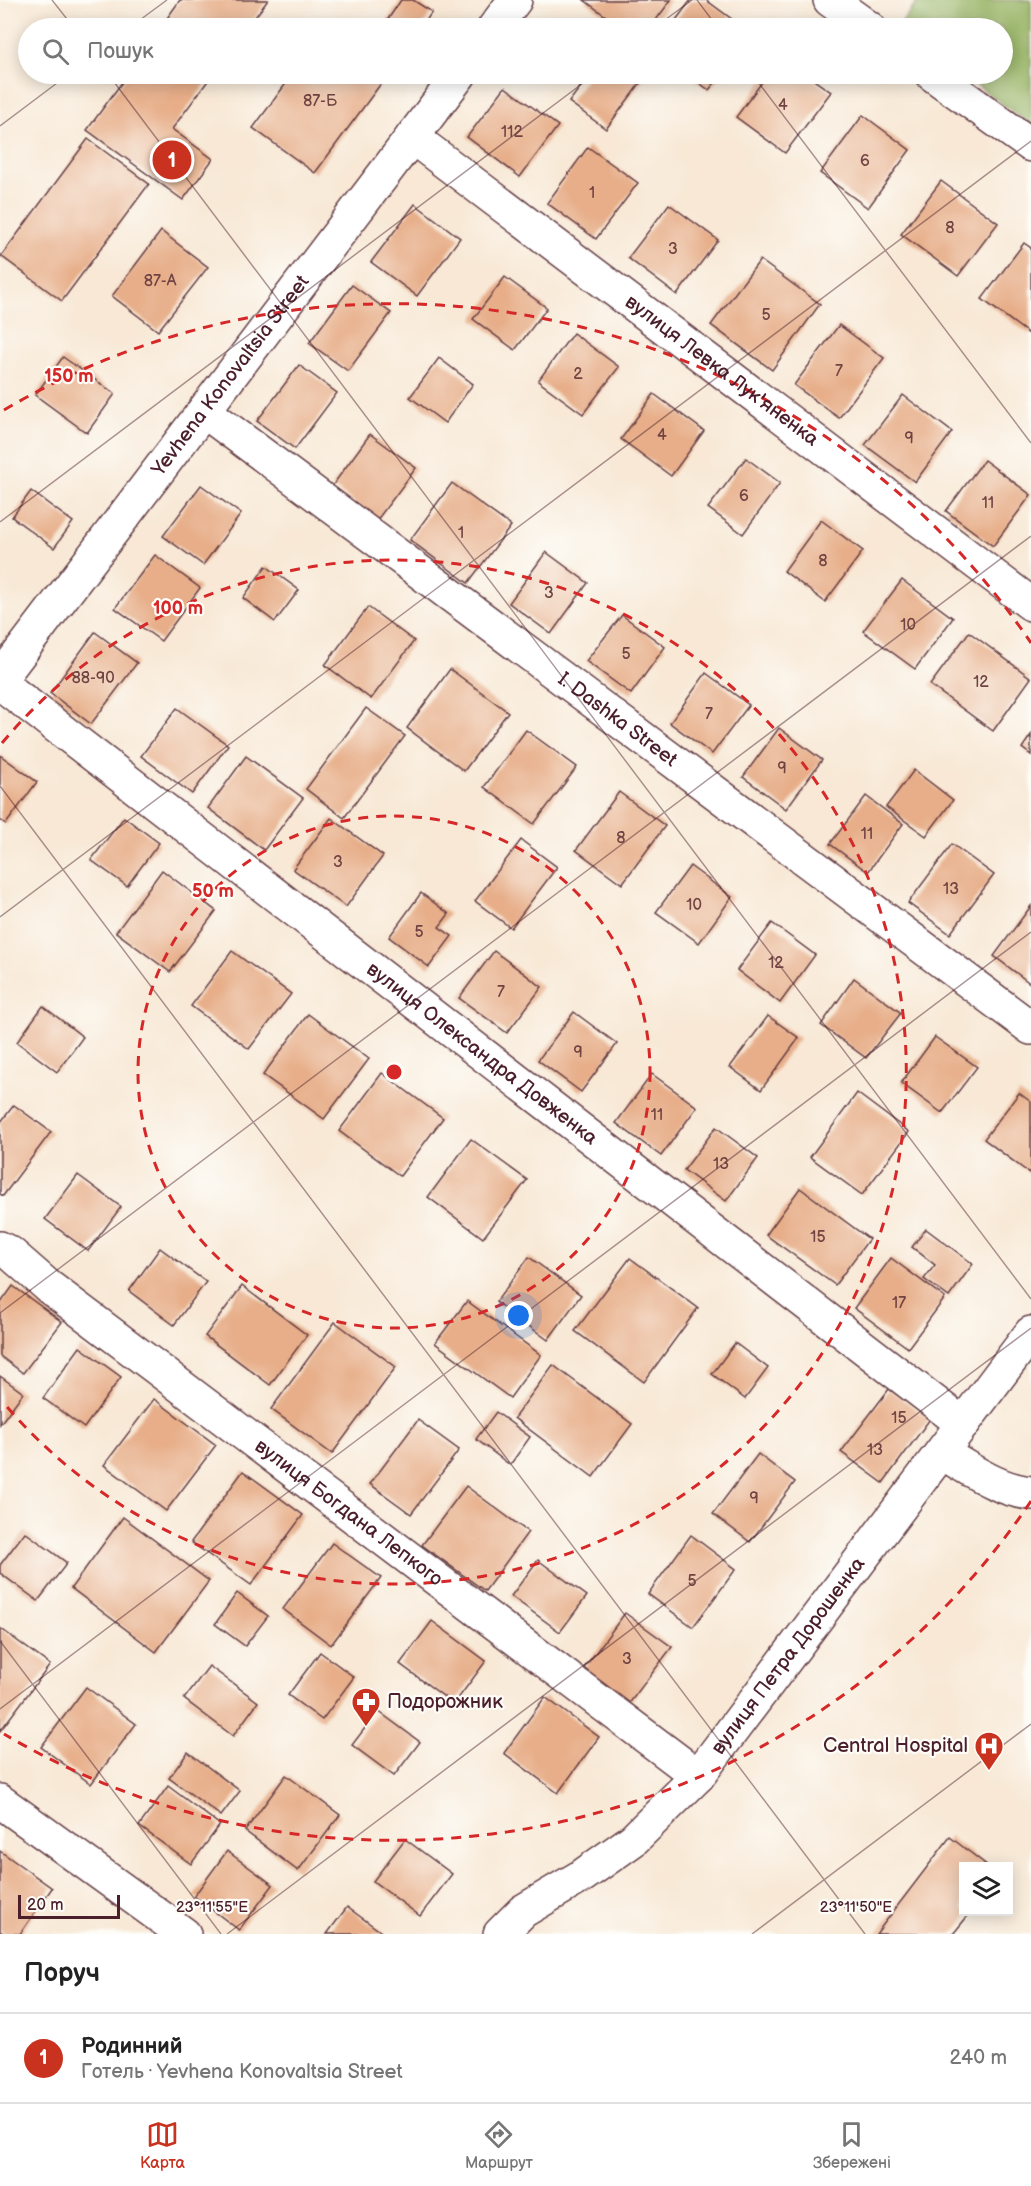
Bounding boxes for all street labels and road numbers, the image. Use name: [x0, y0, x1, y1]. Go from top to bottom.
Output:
street label: Yevhena Konovaltsia Street: [146, 271, 315, 482]
street label: вулиця Левка Лук'яненка: [620, 290, 824, 452]
street label: I. Dashka Street: [553, 667, 682, 772]
street label: вулиця Олександра Довженка: [362, 957, 602, 1150]
street label: вулиця Богдана Лепкого: [250, 1434, 447, 1591]
street label: вулиця Петра Дорошенка: [706, 1552, 870, 1759]

